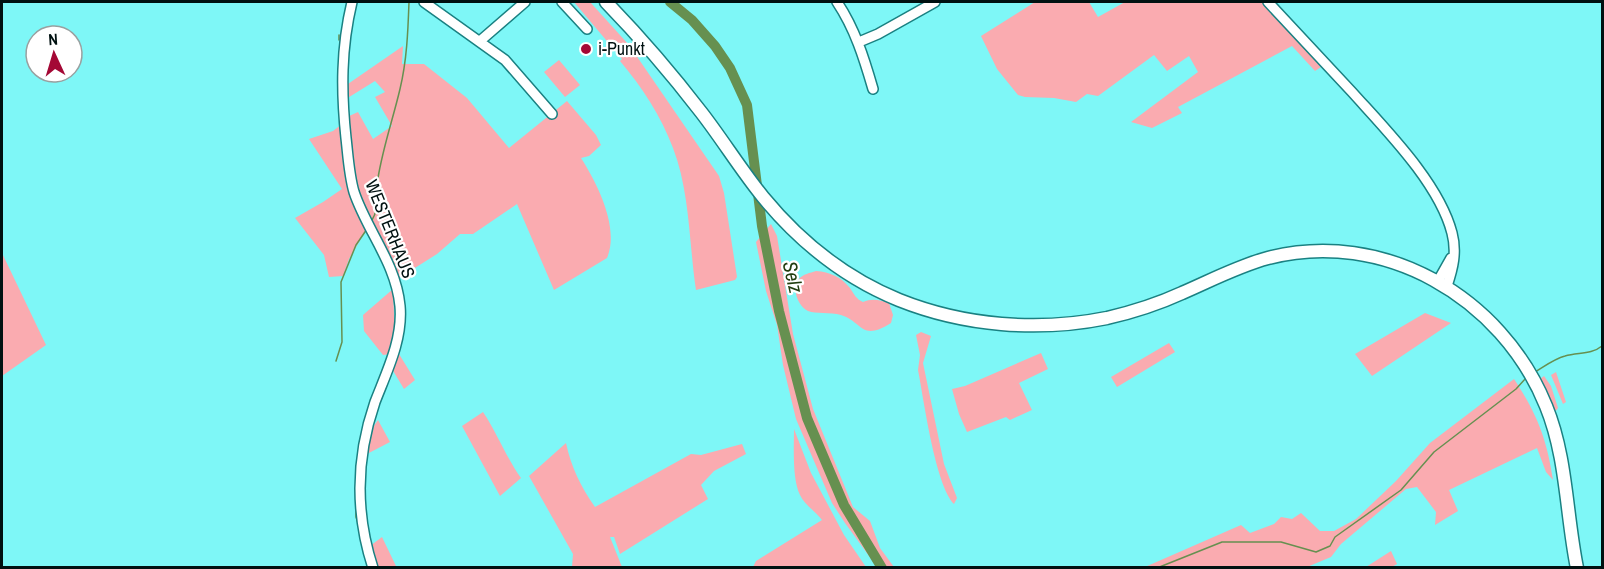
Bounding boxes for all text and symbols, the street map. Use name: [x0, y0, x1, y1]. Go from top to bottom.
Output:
north arrow: [24, 24, 84, 84]
text: N: [47, 28, 58, 50]
place label: i-Punkt: [598, 36, 645, 61]
marker: i-Punkt: [579, 42, 593, 56]
street label: WESTERHAUS: [359, 176, 422, 282]
water label: Selz: [777, 258, 810, 296]

